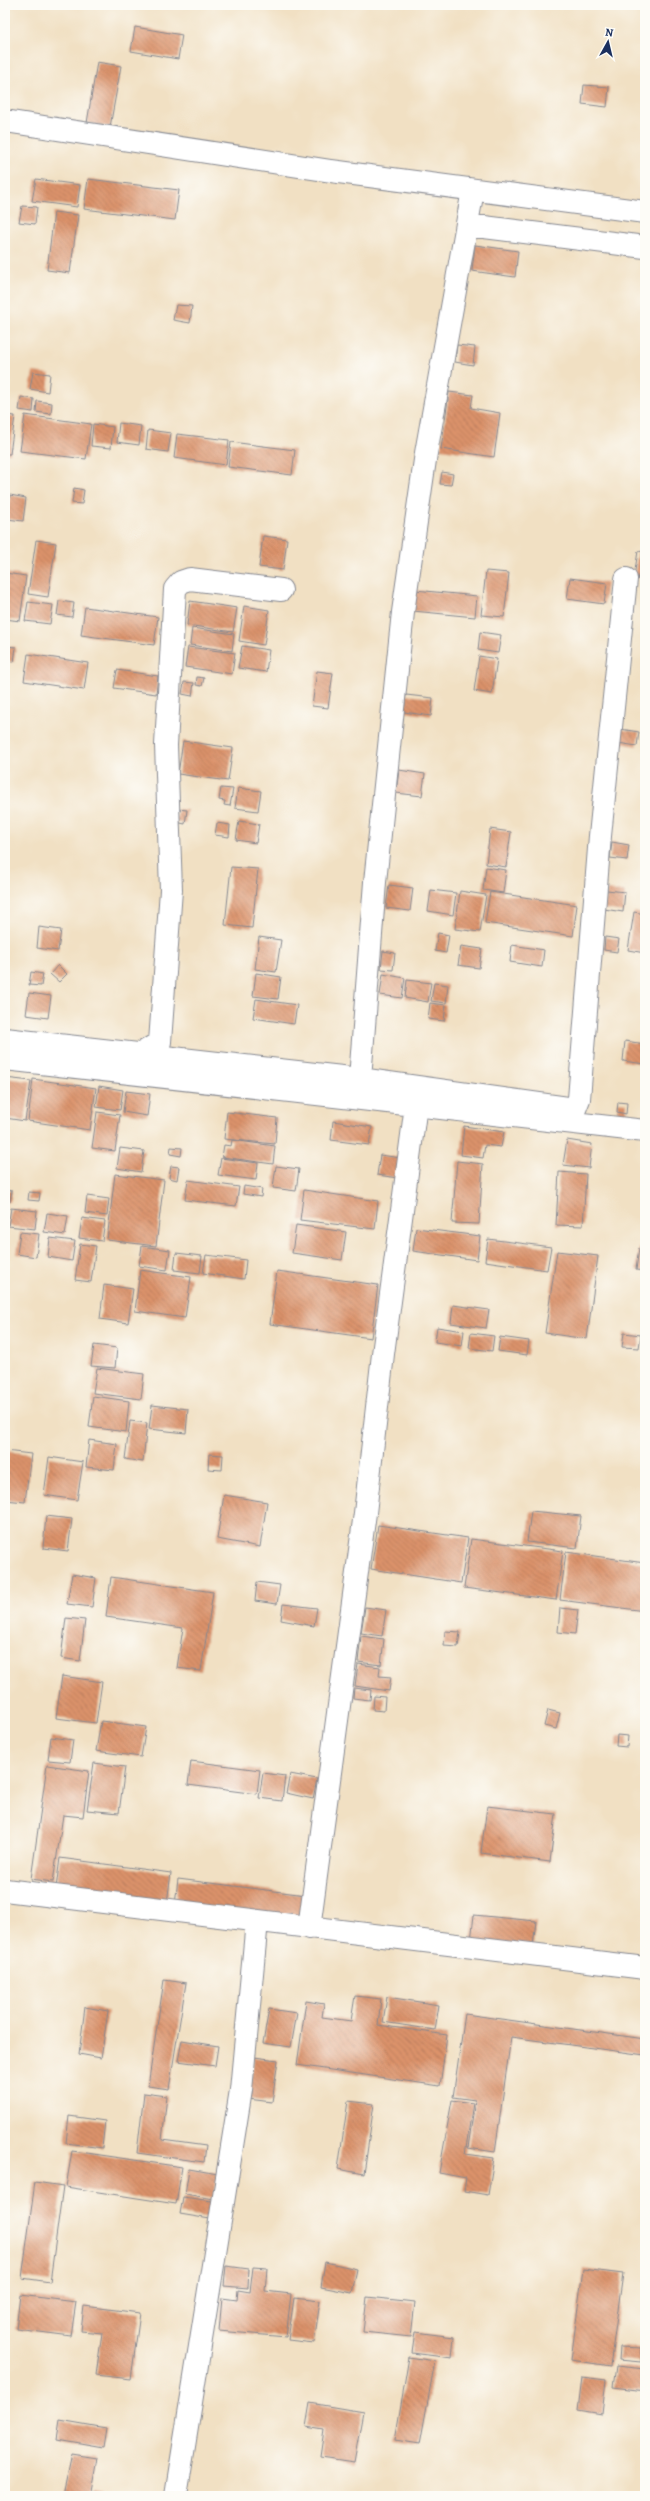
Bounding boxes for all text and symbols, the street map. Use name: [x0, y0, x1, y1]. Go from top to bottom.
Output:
north arrow: [588, 22, 628, 62]
text: N: [604, 25, 614, 41]

